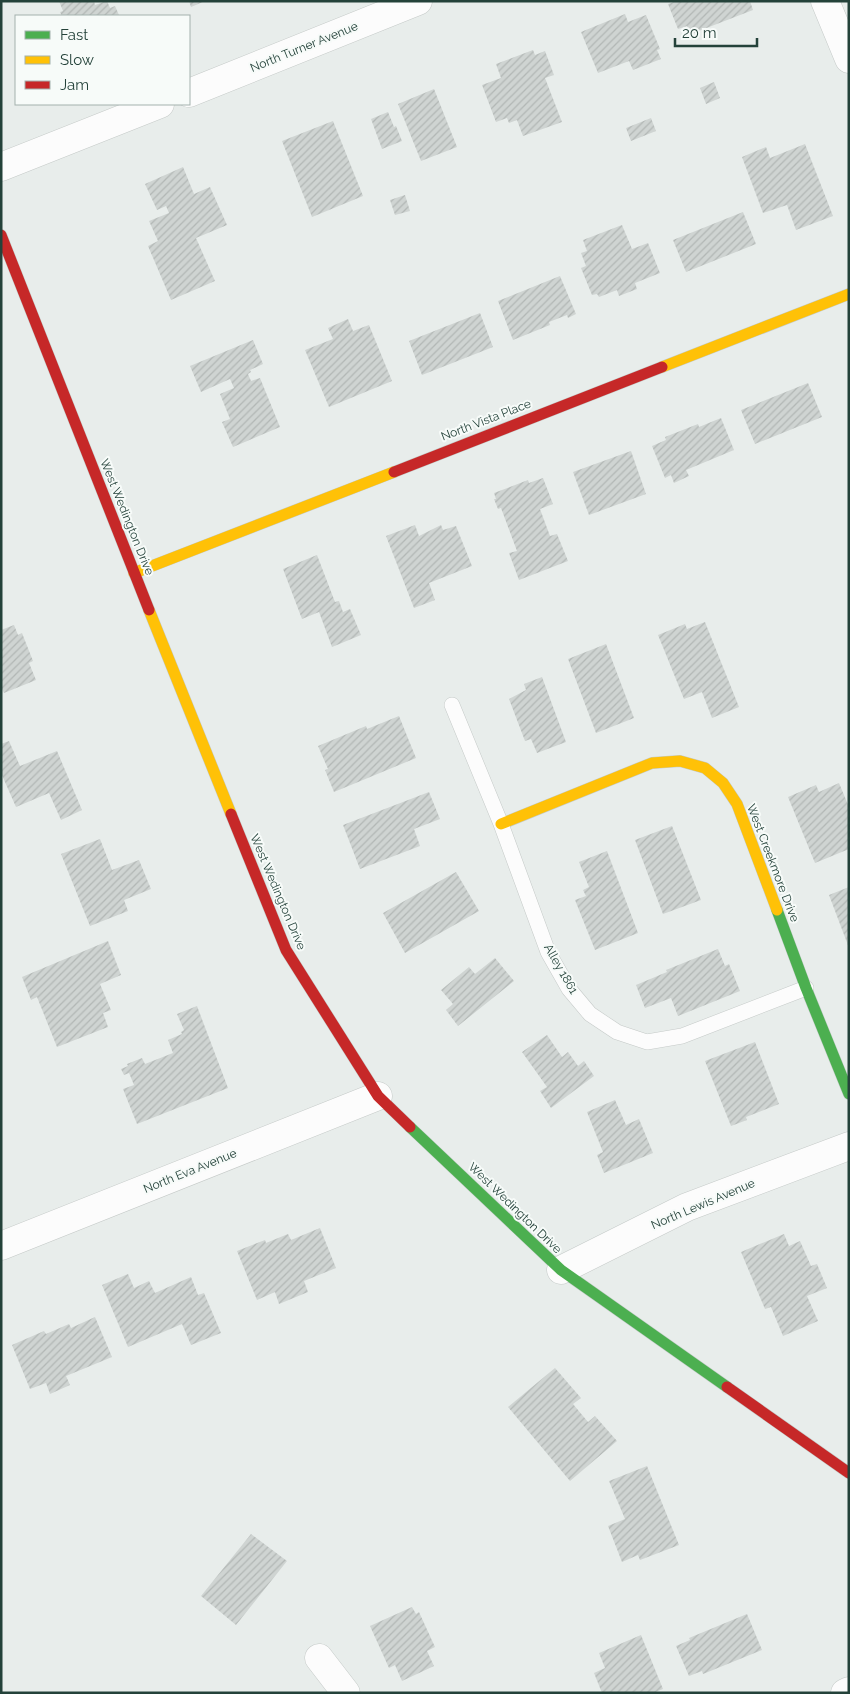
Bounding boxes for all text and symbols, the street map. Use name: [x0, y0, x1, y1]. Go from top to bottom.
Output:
legend: [15, 15, 190, 105]
scale bar: [675, 15, 758, 47]
street label: North Turner Avenue: [248, 19, 360, 75]
text: 20 m: [682, 24, 717, 42]
text: Fast: [60, 26, 88, 44]
text: Slow: [60, 51, 94, 69]
text: Jam: [60, 76, 89, 94]
street label: North Vista Place: [439, 396, 533, 444]
street label: West Wedington Drive: [97, 457, 157, 577]
street label: West Creekmore Drive: [744, 802, 802, 924]
street label: West Wedington Drive: [247, 832, 309, 952]
street label: Alley 1861: [541, 942, 581, 996]
street label: North Eva Avenue: [141, 1146, 239, 1196]
street label: West Wedington Drive: [465, 1160, 565, 1256]
street label: North Lewis Avenue: [649, 1176, 757, 1232]

